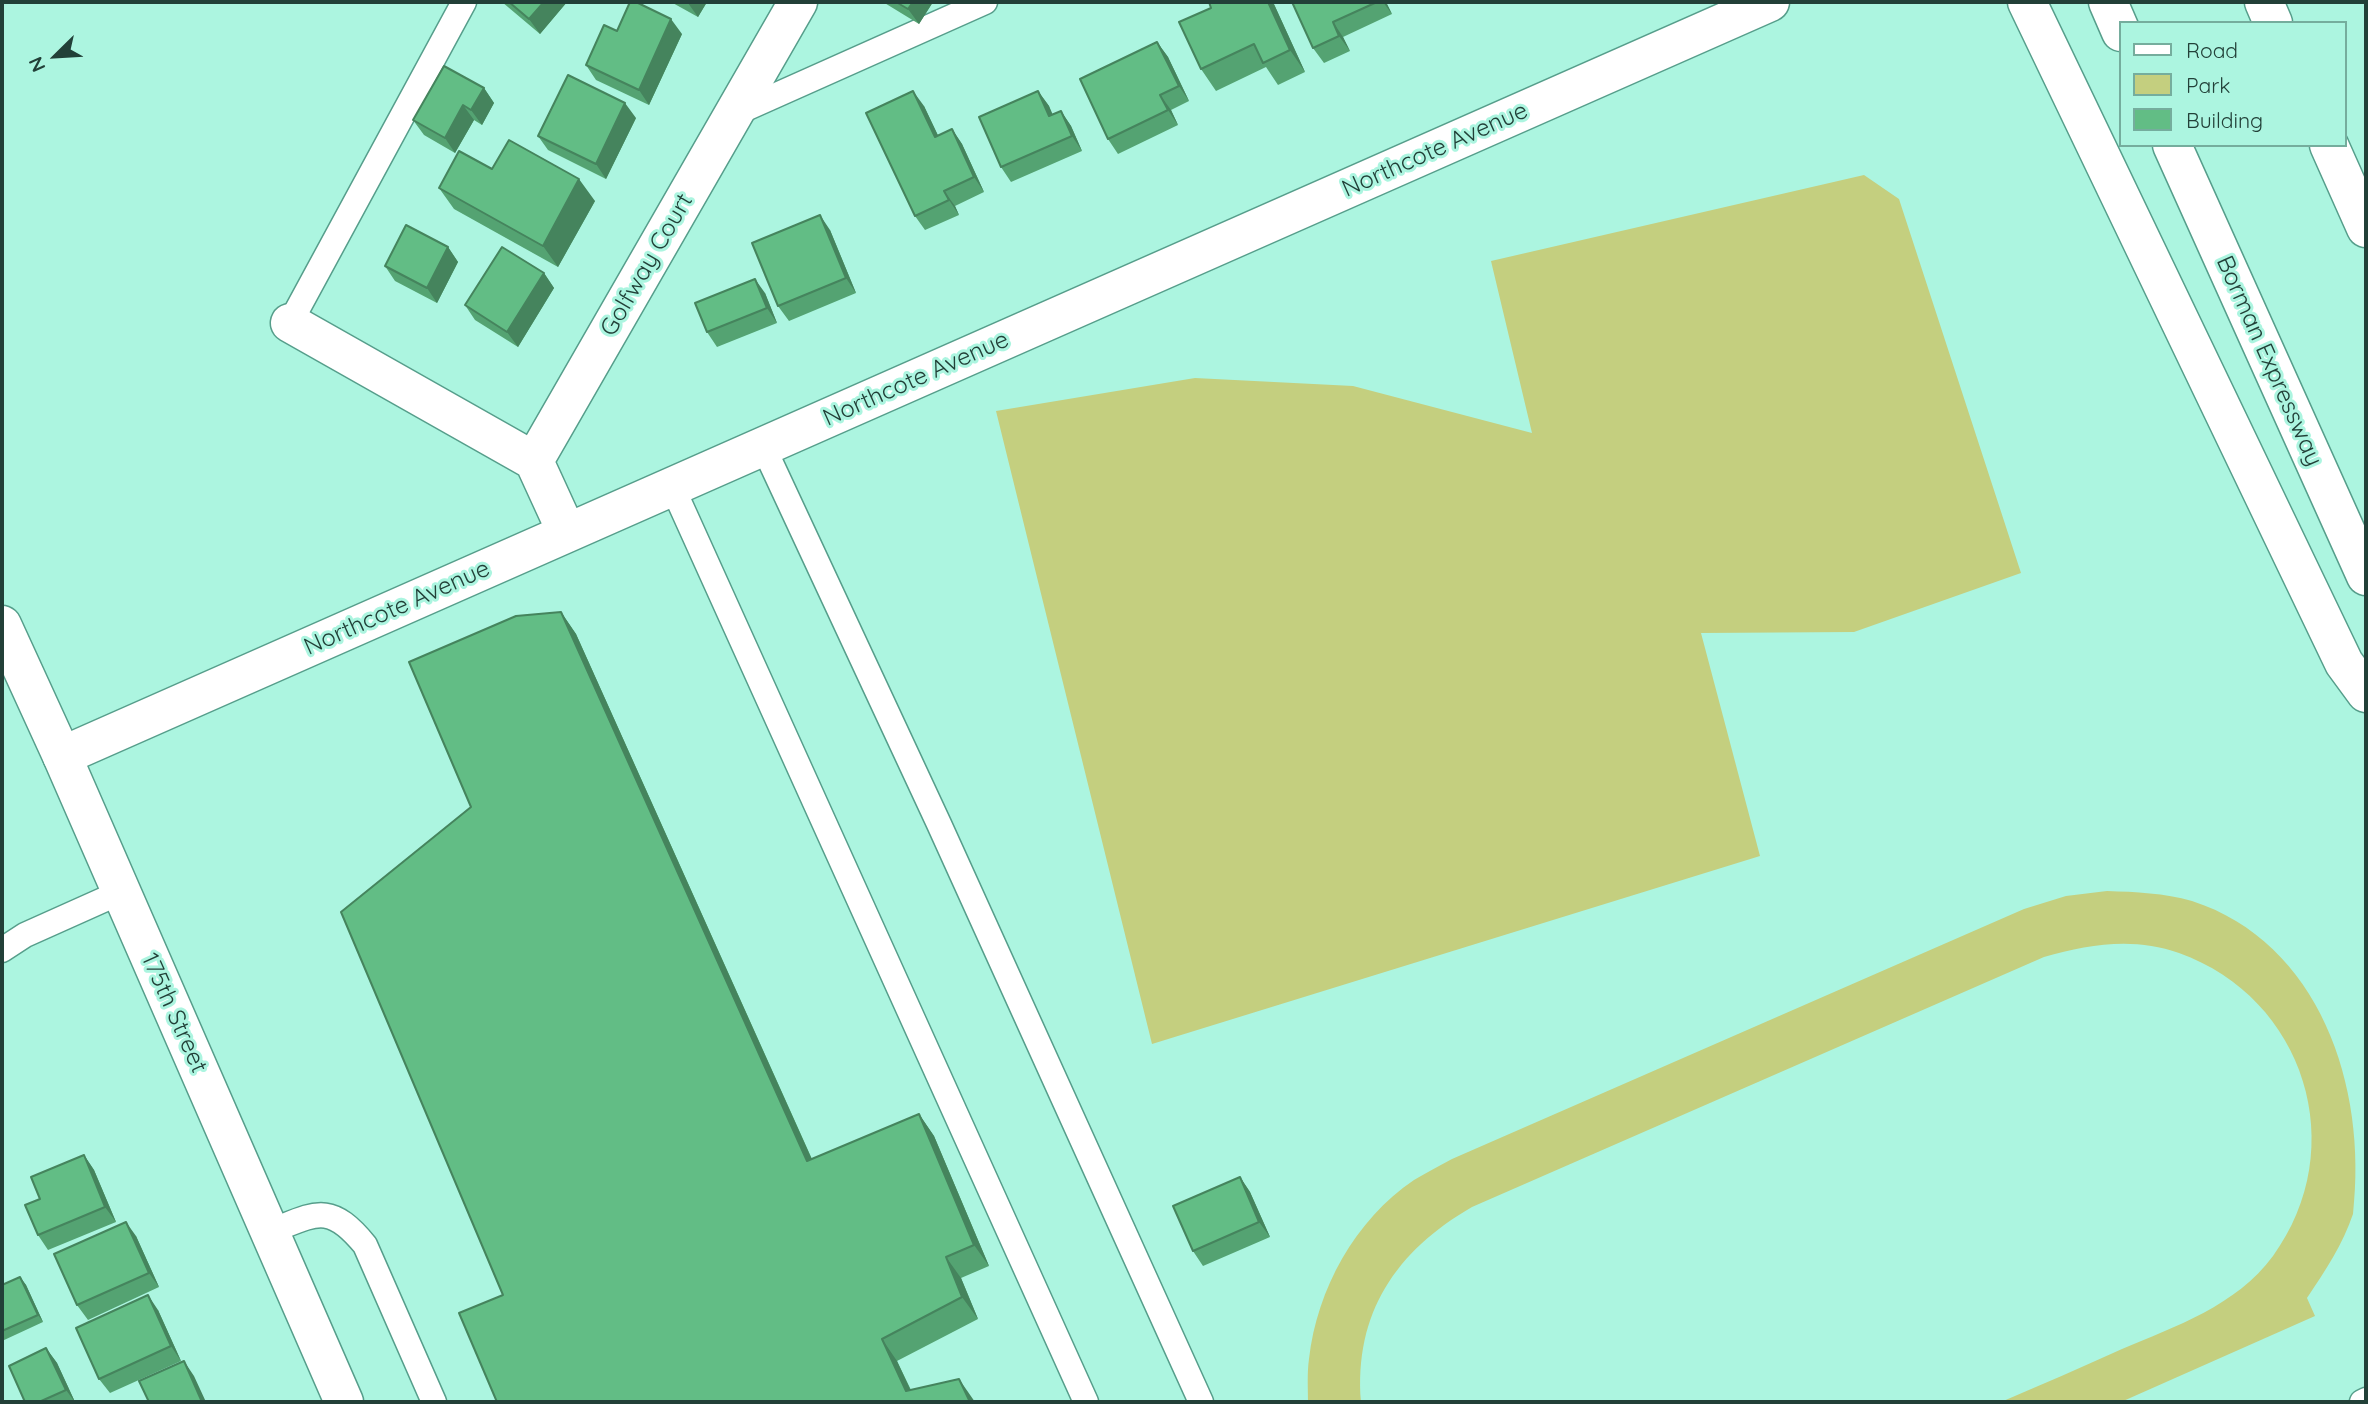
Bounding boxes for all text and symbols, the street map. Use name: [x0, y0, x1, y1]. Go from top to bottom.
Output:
north arrow: [21, 21, 91, 91]
legend: [2120, 21, 2347, 147]
text: Road: [2186, 37, 2238, 63]
text: N: [23, 53, 51, 76]
text: Park: [2186, 72, 2230, 98]
street label: Northcote Avenue: [1338, 96, 1532, 204]
text: Building: [2186, 107, 2263, 133]
street label: Golfway Court: [595, 189, 699, 341]
street label: Borman Expressway: [2210, 251, 2328, 471]
street label: Northcote Avenue: [819, 325, 1013, 433]
street label: Northcote Avenue: [300, 554, 494, 662]
street label: 175th Street: [135, 949, 213, 1077]

